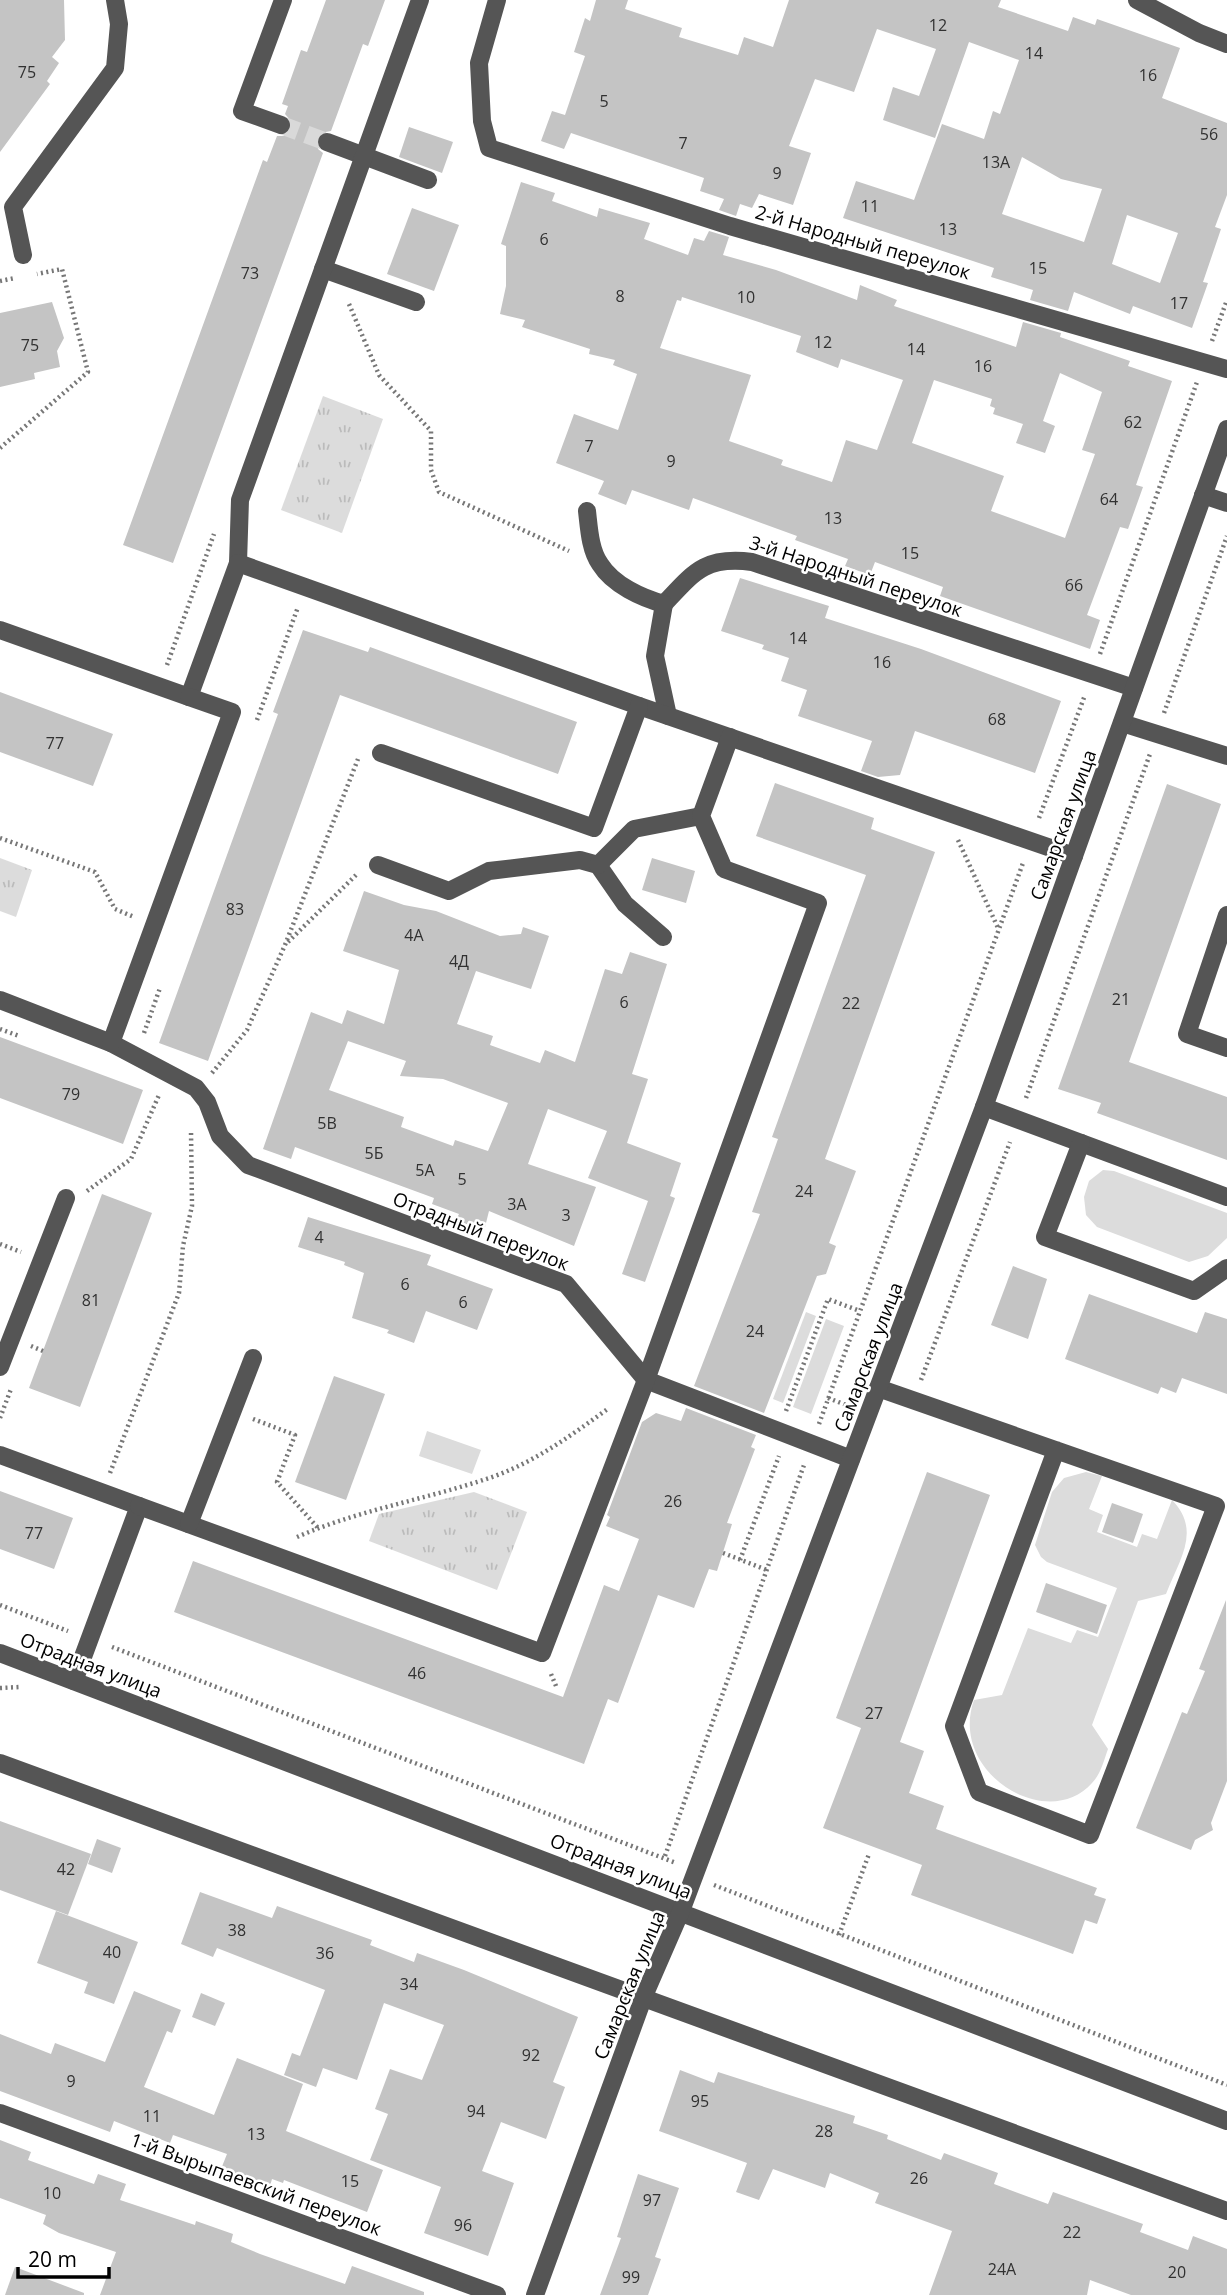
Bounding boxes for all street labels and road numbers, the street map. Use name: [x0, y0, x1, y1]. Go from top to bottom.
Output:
street label: 2-й Народный переулок: [752, 199, 974, 285]
street label: 3-й Народный переулок: [746, 529, 966, 623]
street label: Самарская улица: [1024, 746, 1102, 904]
street label: Отрадный переулок: [389, 1185, 573, 1277]
street label: Самарская улица: [827, 1278, 909, 1436]
street label: Отрадная улица: [16, 1626, 166, 1704]
street label: Отрадная улица: [546, 1827, 696, 1905]
street label: Самарская улица: [587, 1907, 671, 2063]
street label: 1-й Вырыпаевский переулок: [127, 2126, 385, 2242]

